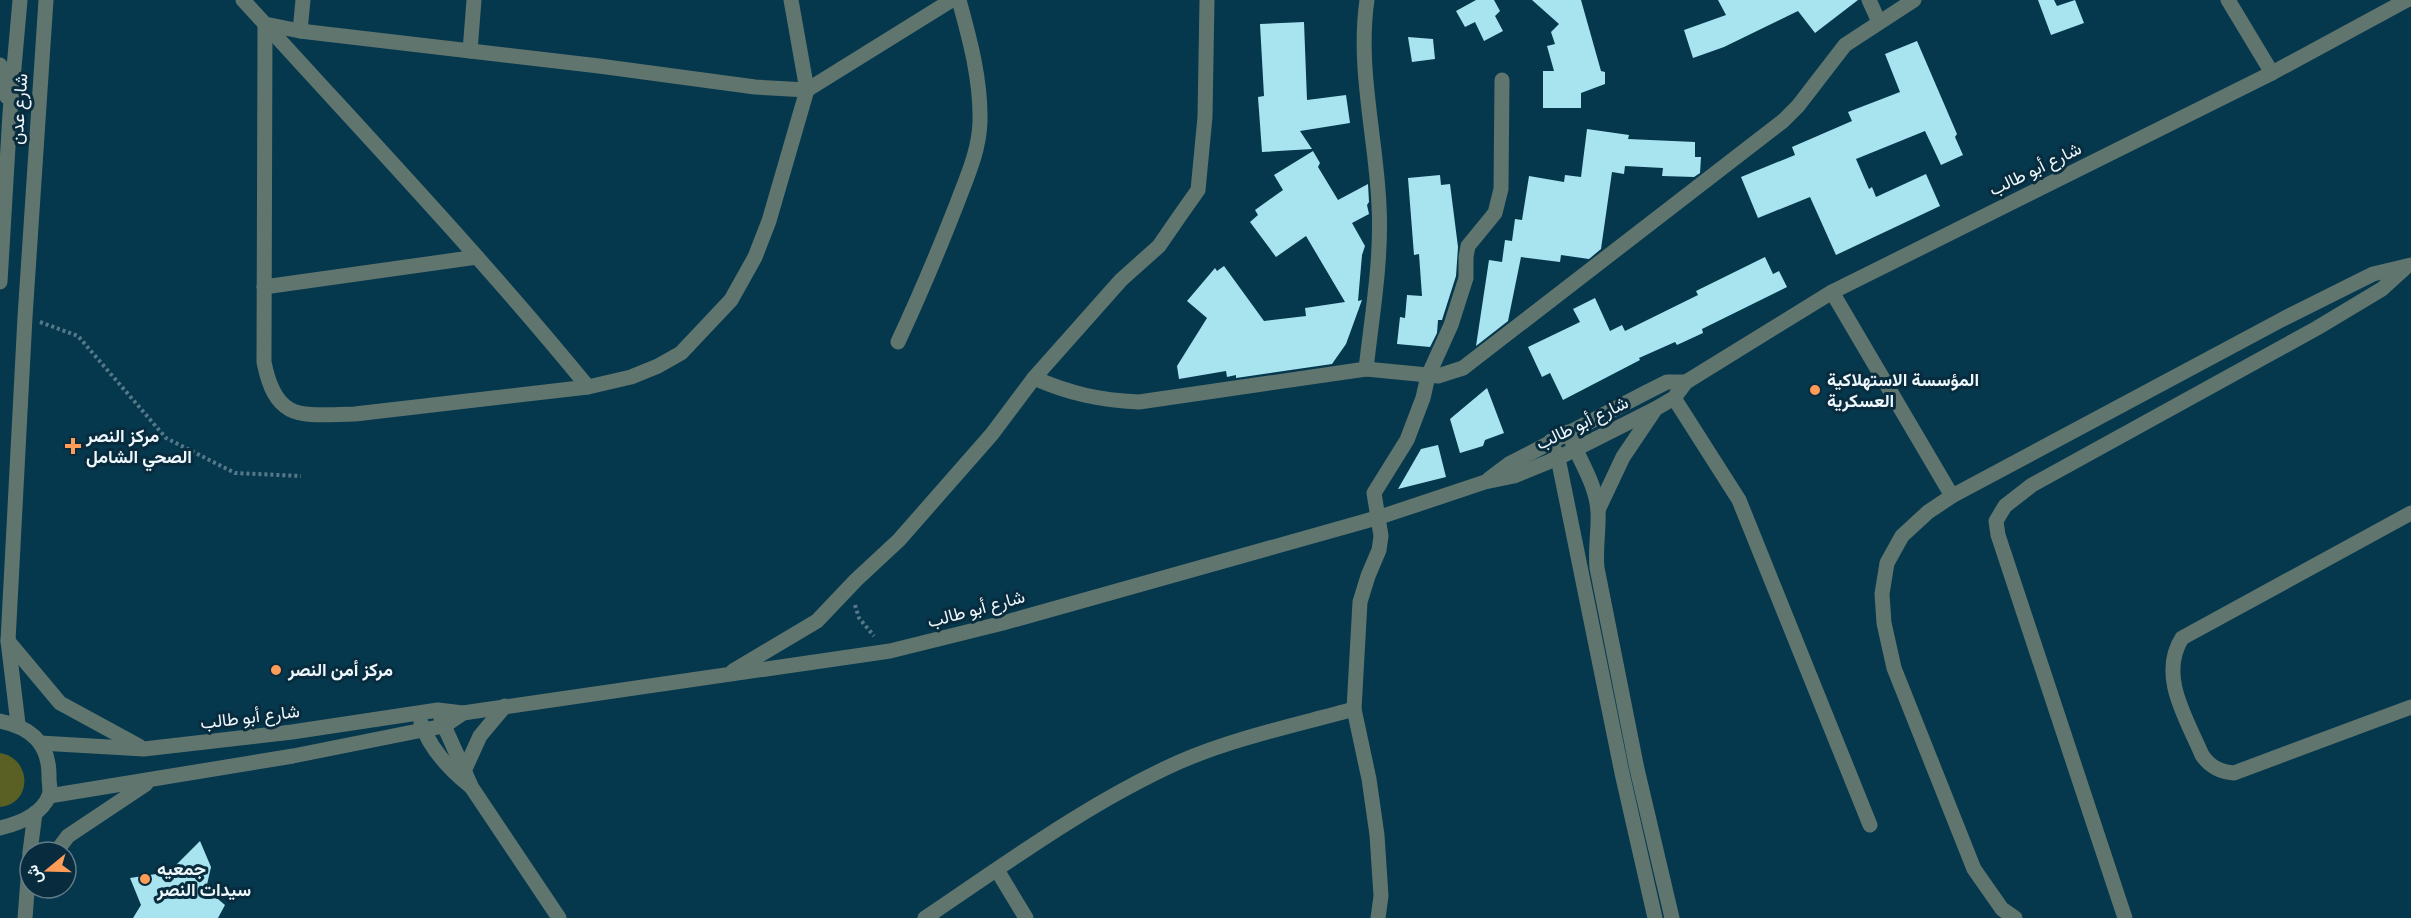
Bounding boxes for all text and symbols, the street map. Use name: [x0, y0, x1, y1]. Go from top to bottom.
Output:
street label: شارع عدن: [6, 73, 33, 145]
street label: شارع أبو طالب: [1985, 137, 2085, 202]
place label: المؤسسة الاستهلاكية العسكرية: [1827, 369, 1979, 412]
marker: المؤسسة الاستهلاكية العسكرية: [1808, 383, 1822, 397]
street label: شارع أبو طالب: [1532, 391, 1632, 456]
place label: مركز النصر الصحي الشامل: [85, 425, 192, 472]
marker: مركز النصر الصحي الشامل: [64, 437, 82, 455]
street label: شارع أبو طالب: [925, 585, 1027, 634]
place label: مركز أمن النصر: [287, 659, 393, 681]
marker: مركز أمن النصر: [269, 663, 283, 677]
street label: شارع أبو طالب: [199, 700, 301, 735]
north arrow: [18, 840, 78, 900]
place label: جمعيه سيدات النصر: [156, 858, 251, 901]
text: ش: [22, 863, 46, 887]
marker: جمعيه سيدات النصر: [138, 872, 152, 886]

